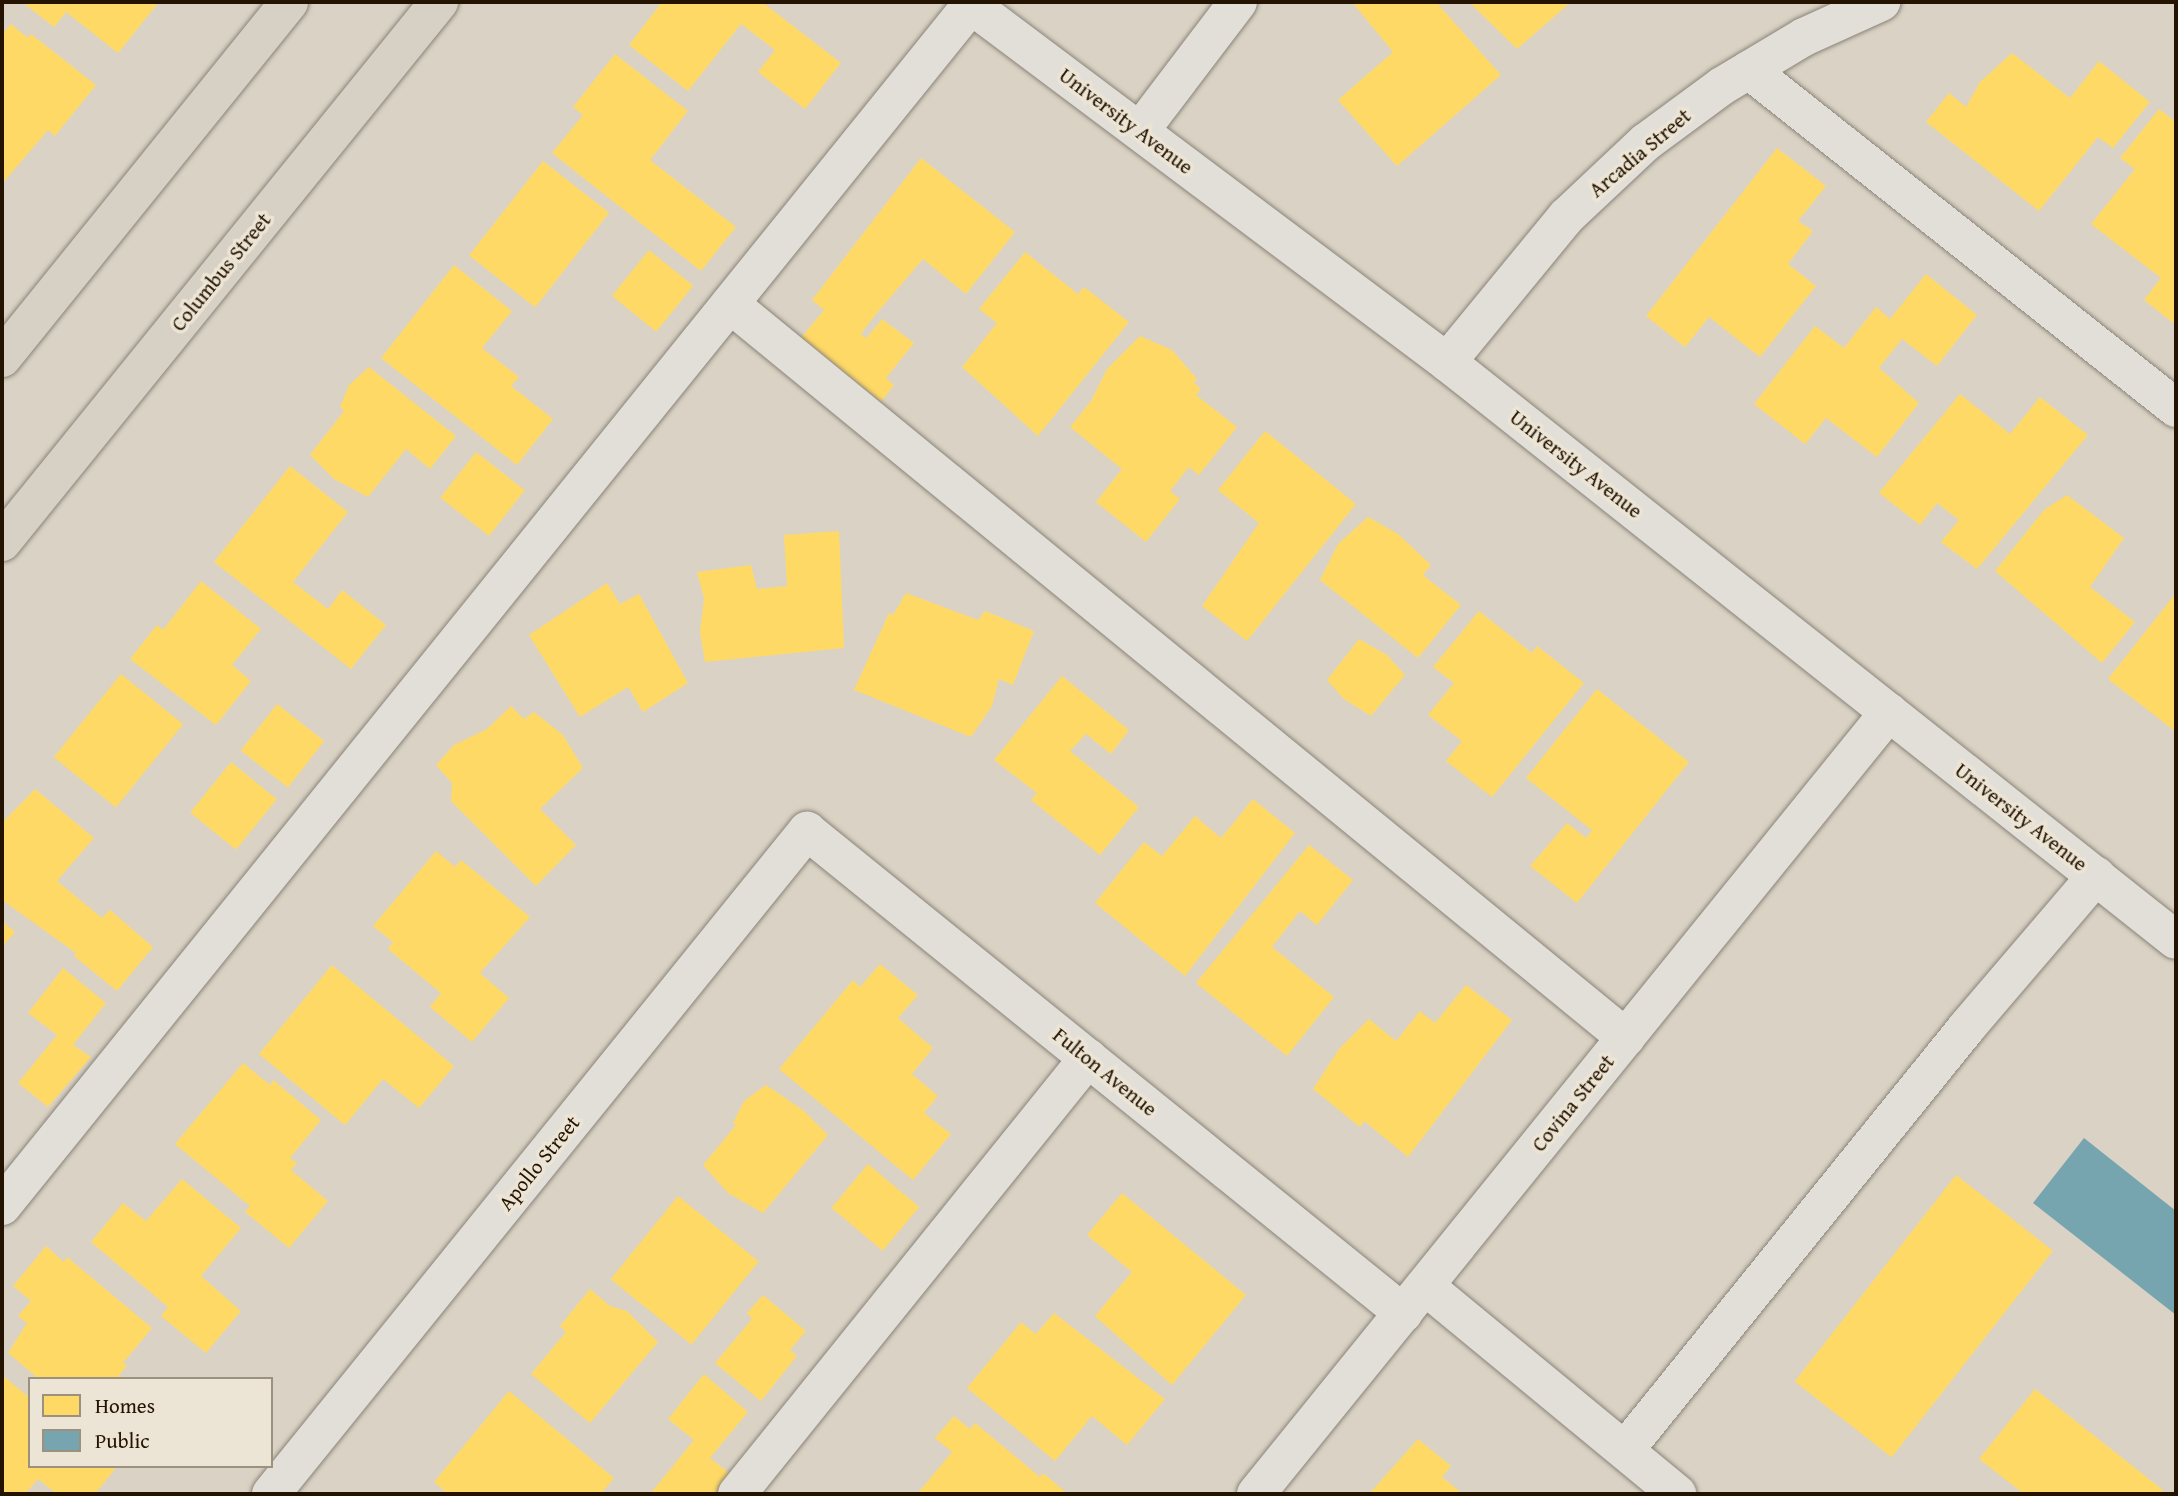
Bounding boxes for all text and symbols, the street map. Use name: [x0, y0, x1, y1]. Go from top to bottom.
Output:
street label: University Avenue: [1054, 62, 1198, 180]
street label: Arcadia Street: [1584, 103, 1696, 203]
street label: Columbus Street: [166, 208, 276, 336]
street label: University Avenue: [1505, 404, 1647, 524]
street label: University Avenue: [1950, 757, 2092, 877]
street label: Fulton Avenue: [1048, 1022, 1162, 1122]
street label: Covina Street: [1526, 1049, 1620, 1157]
street label: Apollo Street: [493, 1110, 585, 1216]
legend: [28, 1377, 273, 1468]
text: Homes: [95, 1390, 155, 1421]
text: Public: [95, 1425, 150, 1456]

